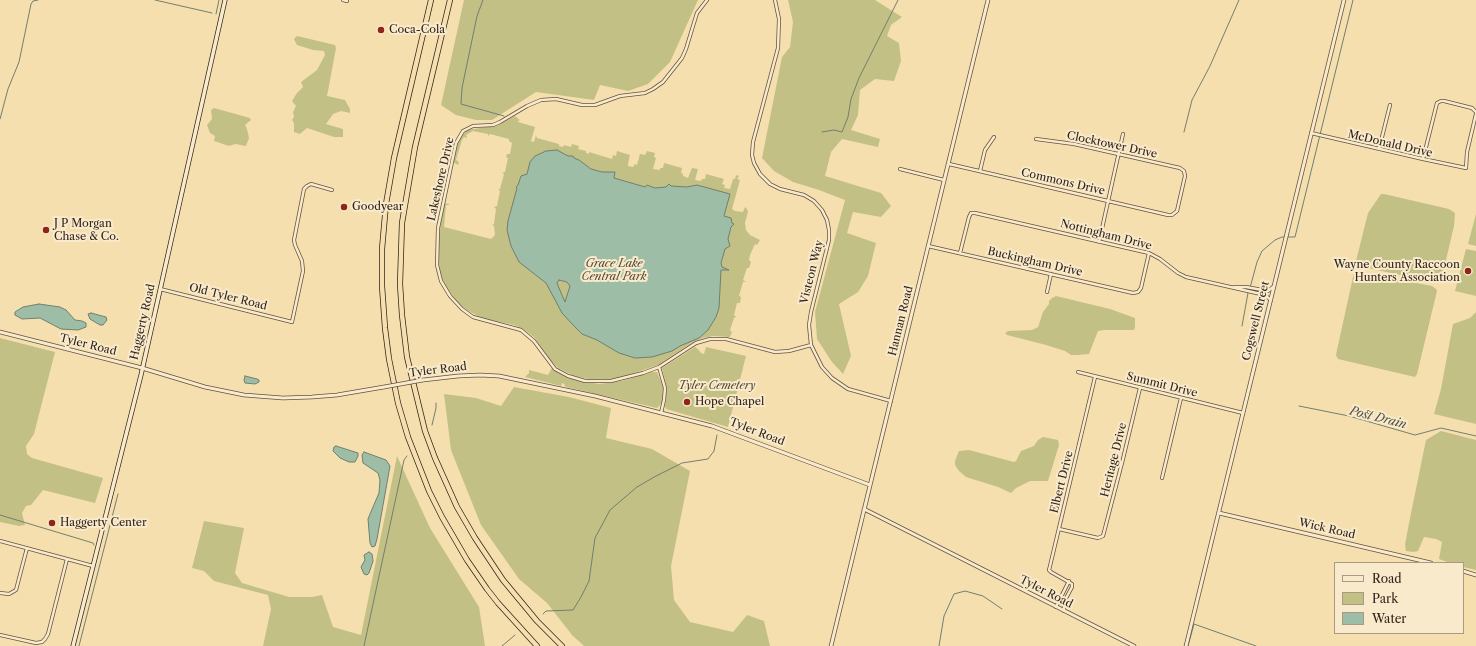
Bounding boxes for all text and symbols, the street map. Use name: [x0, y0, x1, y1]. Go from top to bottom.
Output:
place label: Coca-Cola: [389, 23, 445, 37]
marker: Coca-Cola: [376, 25, 386, 35]
street label: McDonald Drive: [1346, 128, 1434, 160]
street label: Clocktower Drive: [1066, 129, 1158, 161]
street label: Lakeshore Drive: [425, 136, 457, 222]
street label: Commons Drive: [1020, 166, 1106, 198]
place label: Goodyear: [352, 200, 403, 214]
marker: Goodyear: [339, 202, 349, 212]
place label: J P Morgan Chase & Co.: [54, 217, 119, 243]
street label: Nottingham Drive: [1059, 217, 1153, 253]
marker: J P Morgan Chase & Co.: [41, 225, 51, 235]
street label: Visteon Way: [798, 239, 826, 305]
street label: Buckingham Drive: [986, 245, 1084, 279]
park label: Grace Lake Central Park: [582, 257, 646, 283]
place label: Wayne County Raccoon Hunters Association: [1334, 258, 1460, 284]
marker: Wayne County Raccoon Hunters Association: [1463, 266, 1473, 276]
street label: Cogswell Street: [1240, 280, 1272, 362]
street label: Old Tyler Road: [188, 281, 268, 313]
street label: Haggerty Road: [128, 283, 158, 361]
street label: Hannan Road: [886, 285, 916, 357]
street label: Tyler Road: [58, 332, 118, 358]
street label: Tyler Road: [408, 360, 468, 380]
street label: Summit Drive: [1125, 370, 1199, 400]
park label: Tyler Cemetery: [679, 379, 755, 393]
place label: Hope Chapel: [695, 395, 764, 409]
marker: Hope Chapel: [682, 397, 692, 407]
water label: Post Drain: [1348, 404, 1408, 432]
street label: Tyler Road: [728, 415, 786, 449]
street label: Heritage Drive: [1098, 421, 1130, 499]
street label: Elbert Drive: [1048, 450, 1076, 514]
place label: Haggerty Center: [60, 516, 147, 530]
street label: Wick Road: [1297, 516, 1357, 542]
marker: Haggerty Center: [47, 518, 57, 528]
legend: [1334, 562, 1464, 634]
text: Road: [1372, 571, 1402, 586]
street label: Tyler Road: [1017, 573, 1075, 611]
text: Park: [1372, 591, 1398, 606]
text: Water: [1372, 611, 1406, 626]

